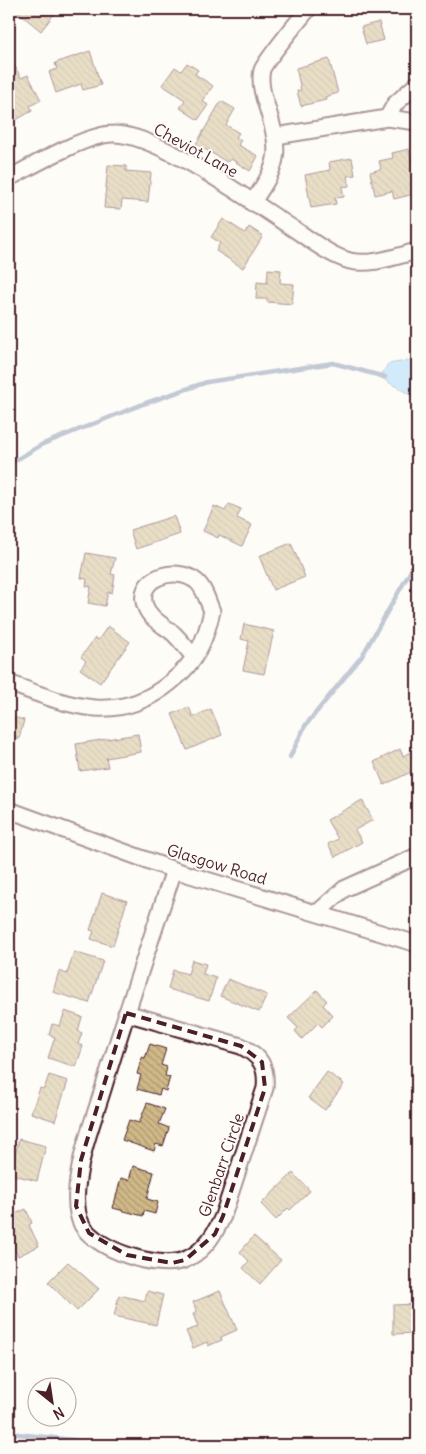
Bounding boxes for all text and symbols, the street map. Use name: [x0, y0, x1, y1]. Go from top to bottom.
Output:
street label: Cheviot Lane: [150, 119, 242, 181]
street label: Glasgow Road: [165, 839, 269, 889]
street label: Glenbarr Circle: [194, 1110, 248, 1220]
north arrow: [28, 1376, 78, 1426]
text: N: [50, 1403, 67, 1423]

